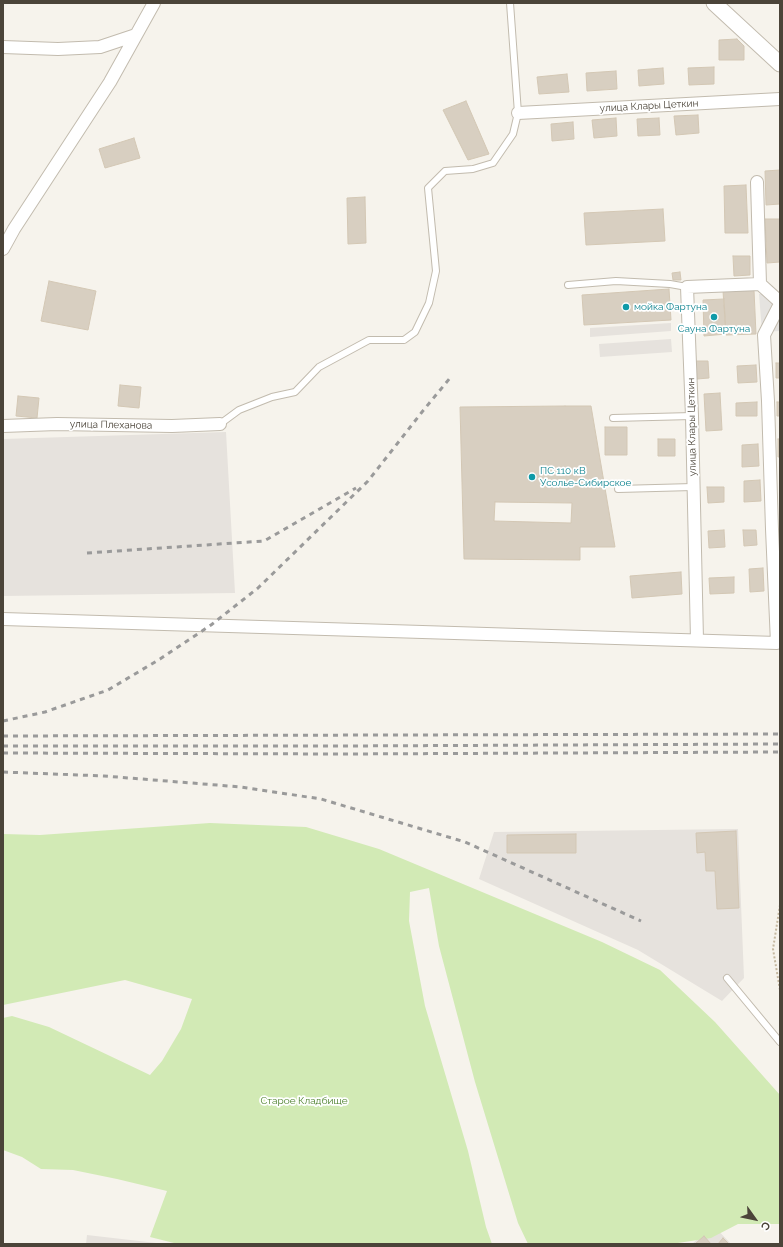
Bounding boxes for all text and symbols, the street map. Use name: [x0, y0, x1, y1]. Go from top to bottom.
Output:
street label: улица Клары Цеткин: [599, 97, 699, 115]
place label: мойка Фартуна: [634, 301, 707, 313]
marker: мойка Фартуна: [621, 302, 631, 312]
marker: Сауна Фартуна: [709, 312, 719, 322]
place label: Сауна Фартуна: [678, 323, 750, 335]
street label: улица Клары Цеткин: [685, 378, 699, 476]
street label: улица Плеханова: [70, 418, 152, 432]
place label: ПС 110 кВ Усолье-Сибирское: [540, 465, 631, 488]
marker: ПС 110 кВ Усолье-Сибирское: [527, 472, 537, 482]
park label: Старое Кладбище: [261, 1095, 347, 1107]
north arrow: [735, 1199, 775, 1239]
text: С: [758, 1219, 773, 1233]

